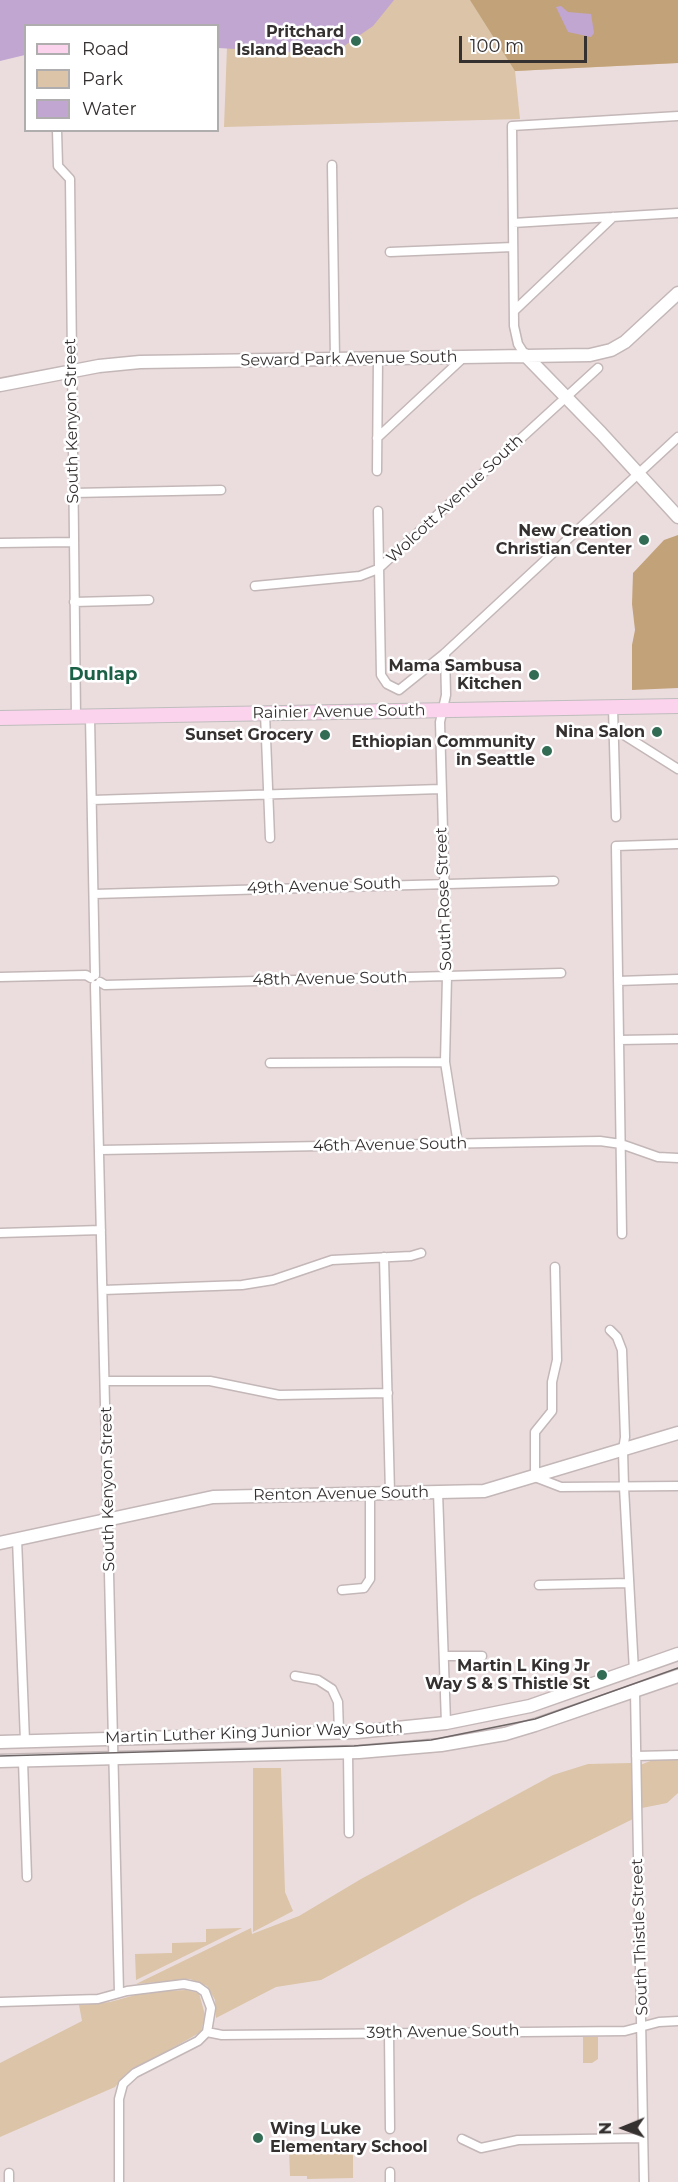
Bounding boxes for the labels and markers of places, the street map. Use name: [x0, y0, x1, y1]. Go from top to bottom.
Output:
place label: Pritchard Island Beach: [236, 22, 344, 60]
marker: Pritchard Island Beach: [349, 34, 363, 48]
place label: New Creation Christian Center: [496, 521, 632, 559]
marker: New Creation Christian Center: [637, 533, 651, 547]
place label: Mama Sambusa Kitchen: [388, 656, 522, 694]
marker: Mama Sambusa Kitchen: [527, 668, 541, 682]
place label: Nina Salon: [555, 722, 645, 742]
place label: Sunset Grocery: [185, 725, 313, 745]
marker: Nina Salon: [650, 725, 664, 739]
marker: Sunset Grocery: [318, 728, 332, 742]
place label: Ethiopian Community in Seattle: [351, 732, 535, 770]
marker: Ethiopian Community in Seattle: [540, 744, 554, 758]
place label: Martin L King Jr Way S & S Thistle St: [425, 1656, 590, 1694]
marker: Martin L King Jr Way S & S Thistle St: [595, 1668, 609, 1682]
place label: Wing Luke Elementary School: [270, 2119, 428, 2157]
marker: Wing Luke Elementary School: [251, 2131, 265, 2145]

